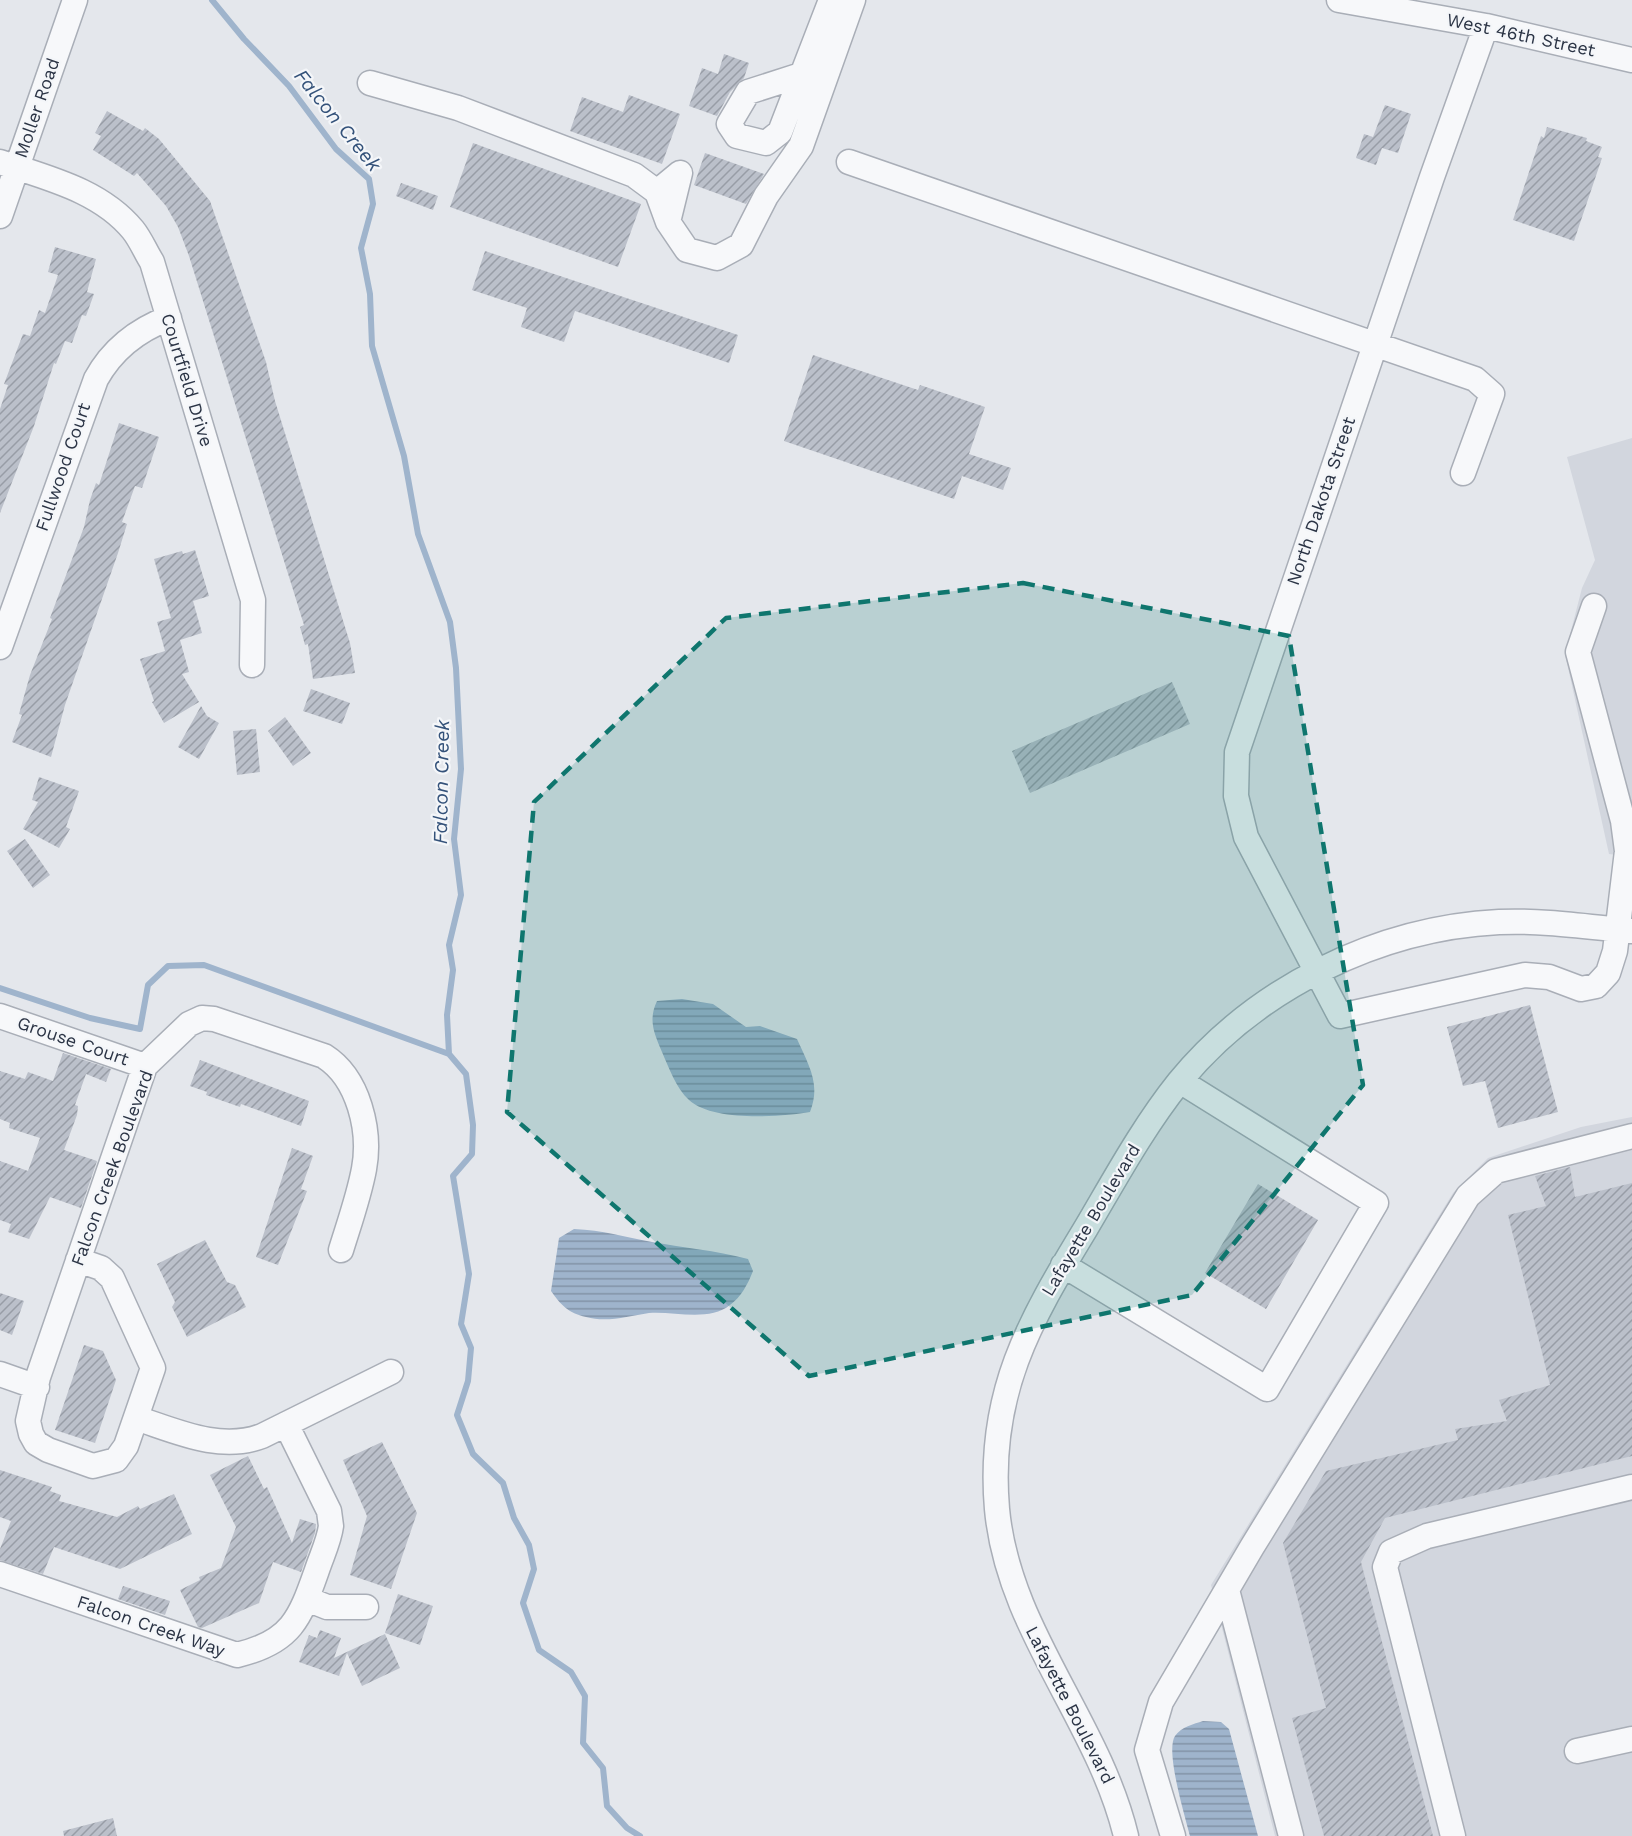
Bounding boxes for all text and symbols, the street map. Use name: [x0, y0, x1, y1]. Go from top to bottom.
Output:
street label: West 46th Street: [1445, 9, 1598, 61]
street label: Moller Road: [10, 55, 63, 161]
water label: Falcon Creek: [289, 64, 387, 177]
street label: Courtfield Drive: [157, 311, 218, 449]
street label: Fullwood Court: [31, 399, 94, 534]
street label: North Dakota Street: [1282, 413, 1359, 588]
water label: Falcon Creek: [428, 718, 454, 845]
street label: Grouse Court: [15, 1012, 132, 1070]
street label: Falcon Creek Boulevard: [66, 1067, 157, 1269]
street label: Lafayette Boulevard: [1037, 1140, 1144, 1300]
street label: Falcon Creek Way: [74, 1590, 229, 1661]
street label: Lafayette Boulevard: [1022, 1623, 1119, 1787]

